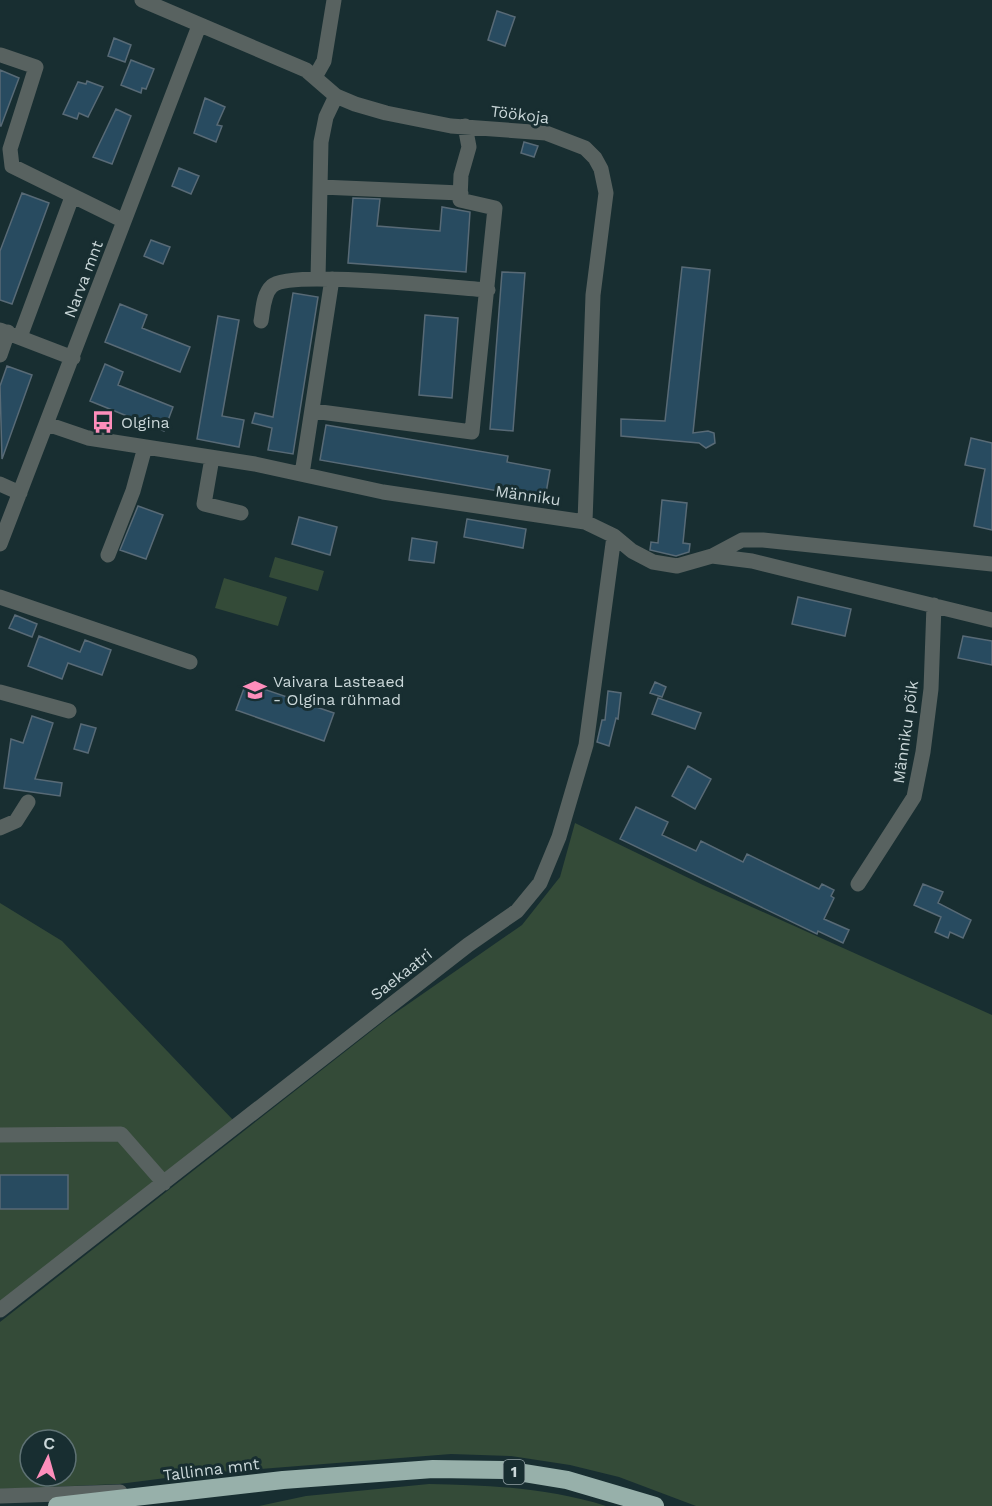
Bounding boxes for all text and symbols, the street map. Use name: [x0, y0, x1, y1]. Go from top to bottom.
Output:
street label: Töökoja: [490, 101, 550, 128]
street label: Narva mnt: [60, 238, 107, 321]
bus stop icon: Olgina: [90, 409, 116, 435]
place label: Olgina: [121, 413, 170, 432]
street label: Männiku: [494, 482, 562, 509]
place label: Vaivara Lasteaed - Olgina rühmad: [273, 672, 405, 709]
school or university icon: Vaivara Lasteaed - Olgina rühmad: [242, 677, 268, 703]
street label: Männiku põik: [889, 679, 922, 785]
street label: Saekaatri: [367, 945, 436, 1004]
north arrow: [18, 1428, 78, 1488]
text: С: [43, 1434, 56, 1454]
street label: Tallinna mnt: [162, 1454, 261, 1485]
road number: 1: [504, 1460, 524, 1484]

